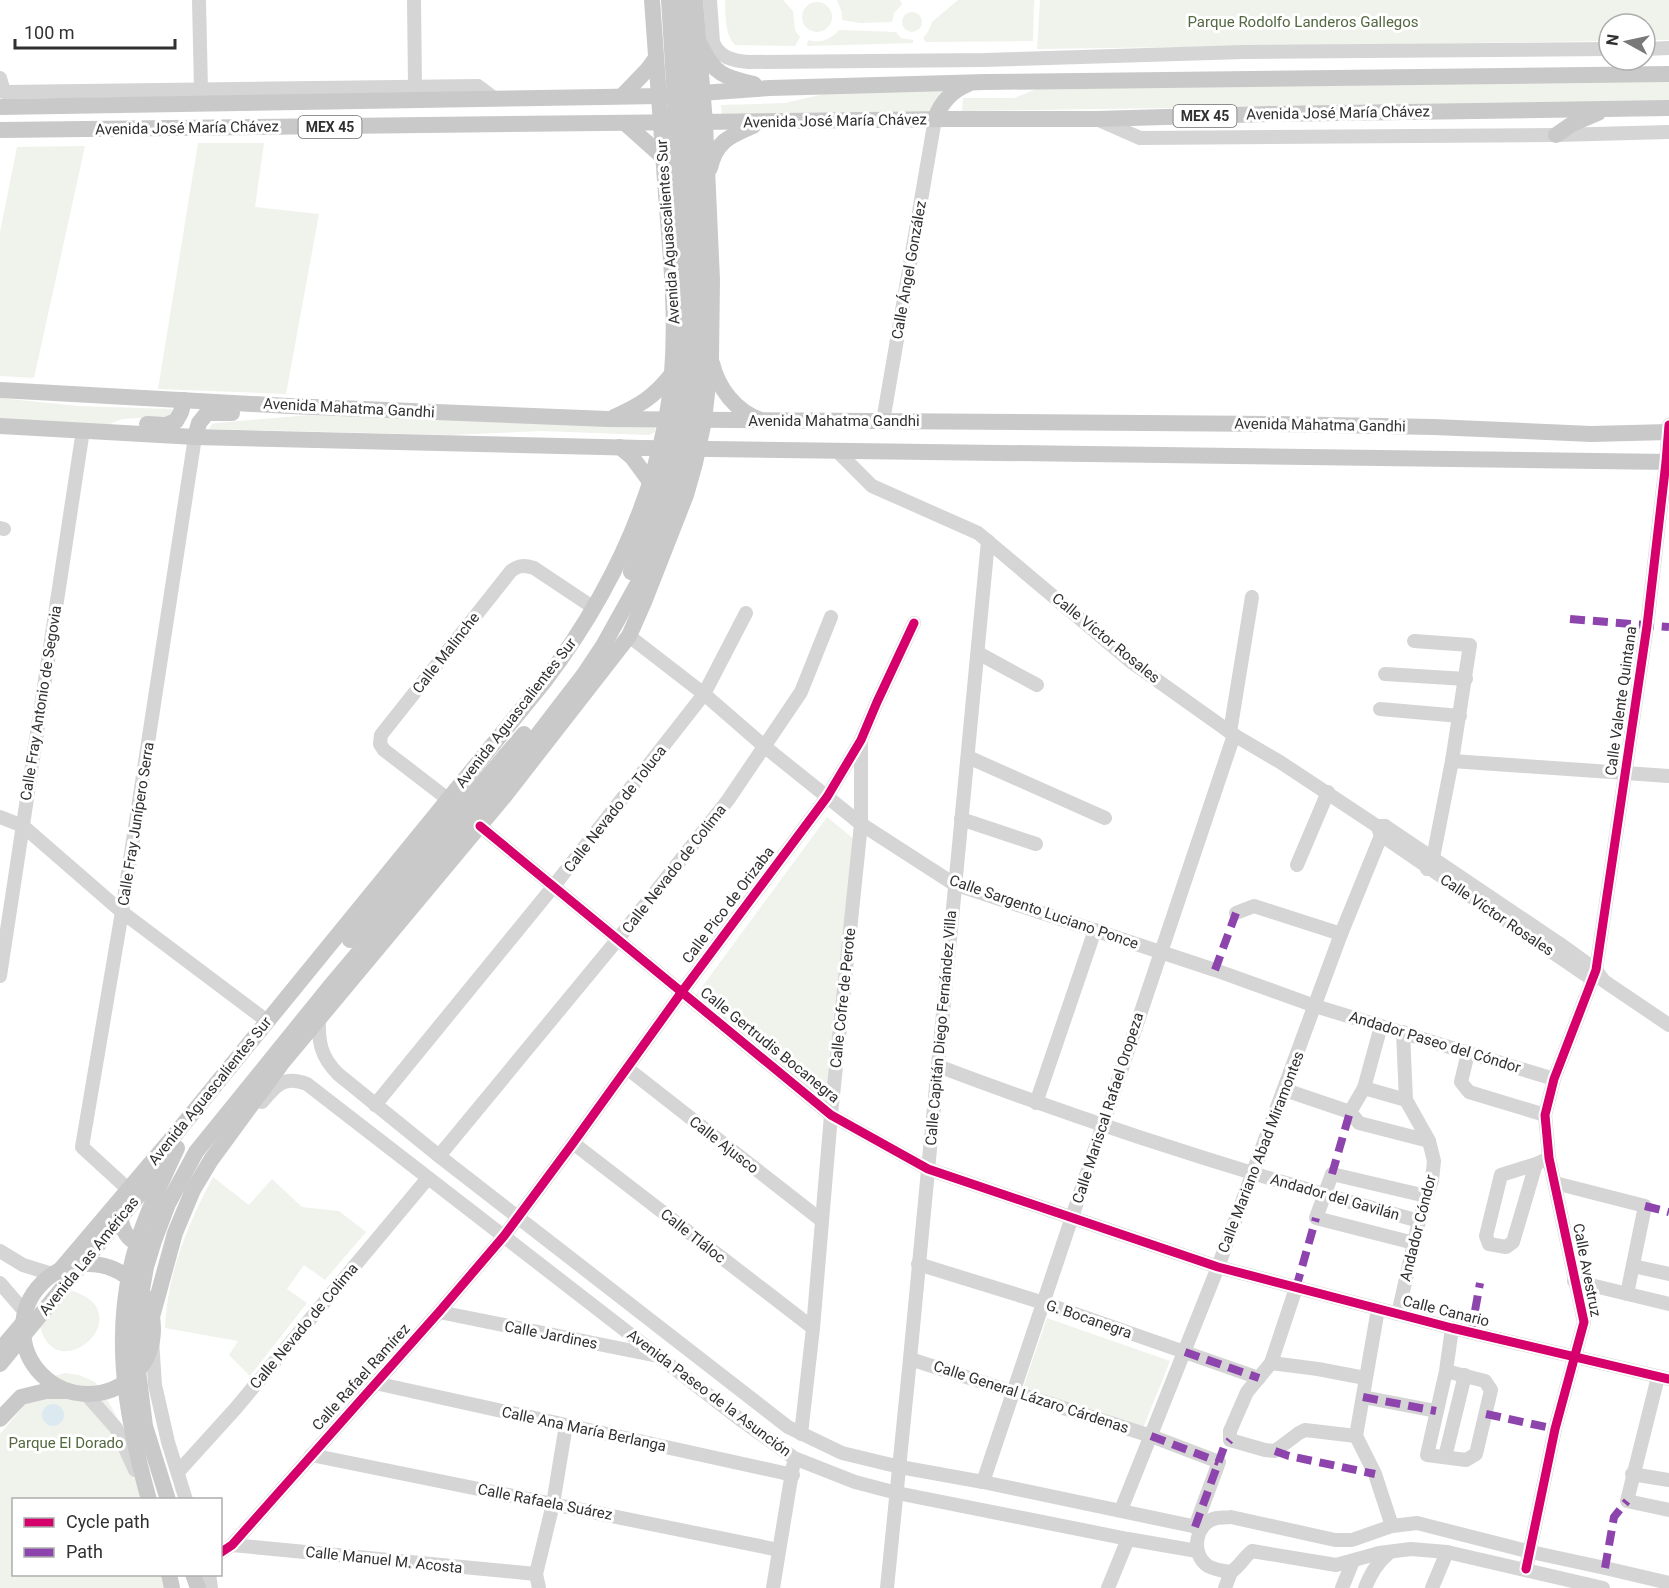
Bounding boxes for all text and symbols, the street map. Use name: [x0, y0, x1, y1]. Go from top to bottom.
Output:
scale bar: [15, 12, 176, 50]
north arrow: [1597, 12, 1657, 72]
park label: Parque Rodolfo Landeros Gallegos: [1187, 13, 1419, 31]
text: 100 m: [24, 22, 75, 43]
text: N: [1602, 33, 1623, 47]
street label: Avenida José María Chávez: [1246, 102, 1430, 124]
road number: MEX 45: [1174, 105, 1236, 127]
street label: Avenida José María Chávez: [743, 110, 927, 132]
road number: MEX 45: [298, 116, 362, 138]
street label: Avenida José María Chávez: [95, 117, 279, 139]
street label: Avenida Aguascalientes Sur: [653, 139, 683, 325]
street label: Calle Ángel González: [888, 199, 930, 341]
street label: Avenida Mahatma Gandhi: [263, 395, 435, 421]
street label: Avenida Mahatma Gandhi: [748, 412, 920, 430]
street label: Avenida Mahatma Gandhi: [1234, 415, 1406, 435]
street label: Calle Víctor Rosales: [1049, 589, 1163, 687]
street label: Calle Fray Antonio de Segovia: [17, 604, 65, 802]
street label: Calle Malinche: [409, 609, 483, 697]
street label: Calle Valente Quintana: [1602, 625, 1640, 777]
street label: Avenida Aguascalientes Sur: [452, 634, 580, 792]
street label: Calle Fray Junípero Serra: [114, 741, 158, 907]
street label: Calle Nevado de Toluca: [560, 742, 670, 876]
street label: Calle Nevado de Colima: [618, 801, 730, 937]
street label: Calle Pico de Orizaba: [678, 843, 778, 967]
street label: Calle Víctor Rosales: [1437, 870, 1557, 960]
street label: Calle Sargento Luciano Ponce: [947, 871, 1141, 953]
street label: Calle Capitán Diego Fernández Villa: [922, 910, 960, 1146]
street label: Calle Cofre de Perote: [827, 927, 859, 1069]
street label: Calle Gertrudis Bocanegra: [697, 983, 843, 1107]
street label: Andador Paseo del Cóndor: [1347, 1007, 1523, 1077]
street label: Calle Mariscal Rafael Oropeza: [1069, 1010, 1147, 1206]
street label: Avenida Aguascalientes Sur: [145, 1013, 275, 1169]
street label: Calle Mariano Abad Miramontes: [1214, 1049, 1308, 1255]
street label: Calle Ajusco: [686, 1112, 762, 1178]
street label: Andador del Gavilán: [1268, 1170, 1402, 1224]
street label: Andador Cóndor: [1396, 1173, 1440, 1283]
street label: Avenida Las Américas: [35, 1193, 143, 1319]
street label: Calle Tláloc: [657, 1205, 729, 1267]
street label: Calle Avestruz: [1569, 1222, 1605, 1318]
street label: Calle Nevado de Colima: [246, 1259, 362, 1393]
street label: Calle Canario: [1401, 1292, 1491, 1330]
street label: G. Bocanegra: [1044, 1296, 1134, 1342]
street label: Calle Jardines: [503, 1317, 599, 1353]
street label: Calle Rafael Ramírez: [308, 1320, 414, 1434]
street label: Avenida Paseo de la Asunción: [624, 1326, 794, 1460]
street label: Calle General Lázaro Cárdenas: [931, 1357, 1131, 1437]
street label: Calle Ana María Berlanga: [500, 1403, 668, 1455]
park label: Parque El Dorado: [8, 1434, 124, 1452]
street label: Calle Rafaela Suárez: [476, 1480, 614, 1524]
legend: [12, 1498, 222, 1576]
text: Cycle path: [66, 1511, 150, 1532]
text: Path: [66, 1541, 103, 1562]
street label: Calle Manuel M. Acosta: [305, 1543, 463, 1577]

